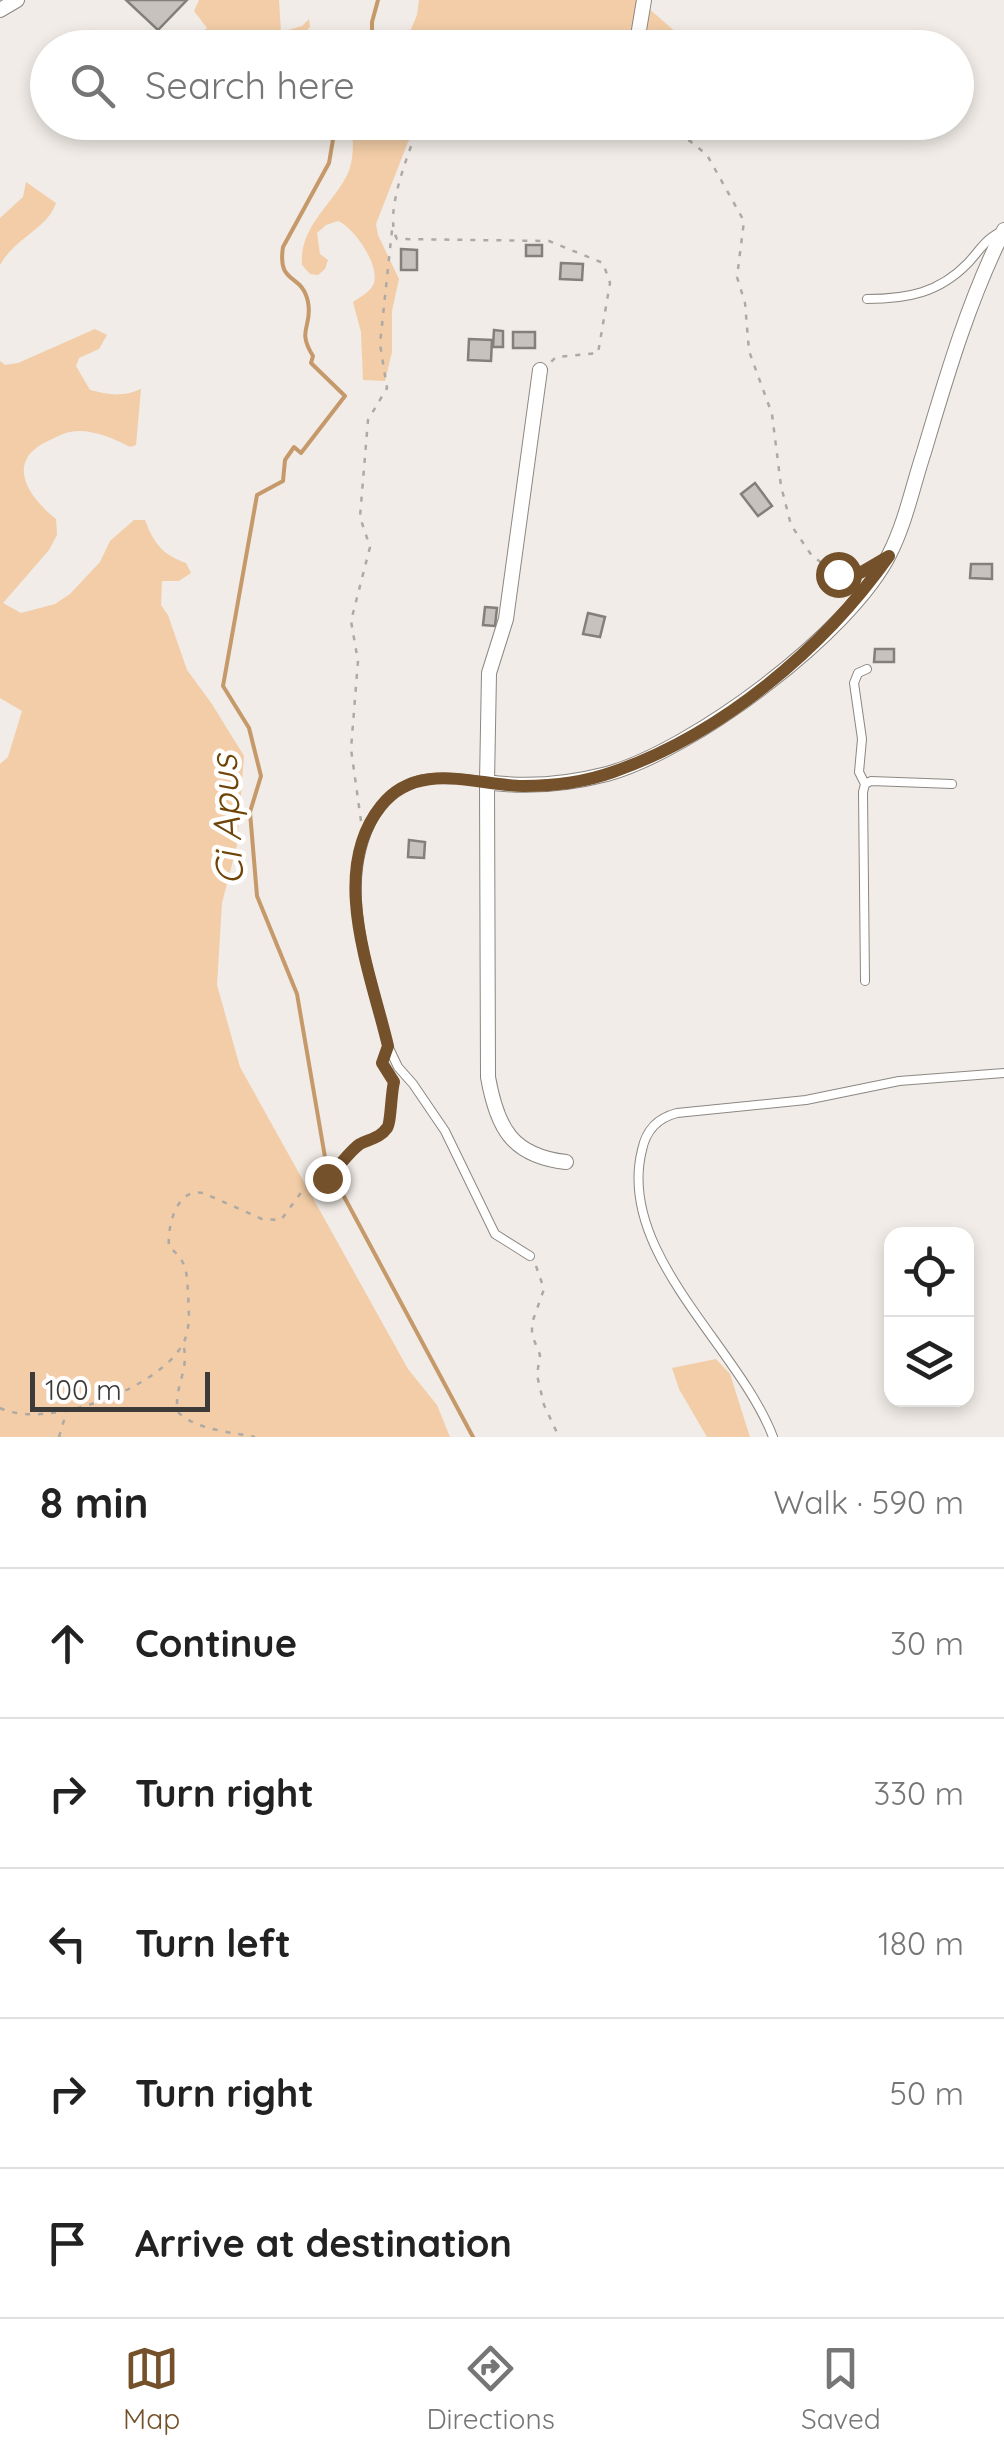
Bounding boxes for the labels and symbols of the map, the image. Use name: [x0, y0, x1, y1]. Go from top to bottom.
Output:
route start: [816, 552, 862, 598]
water label: Ci Apus: [199, 752, 253, 886]
route end: [305, 1156, 351, 1202]
scale bar: [30, 1367, 210, 1412]

